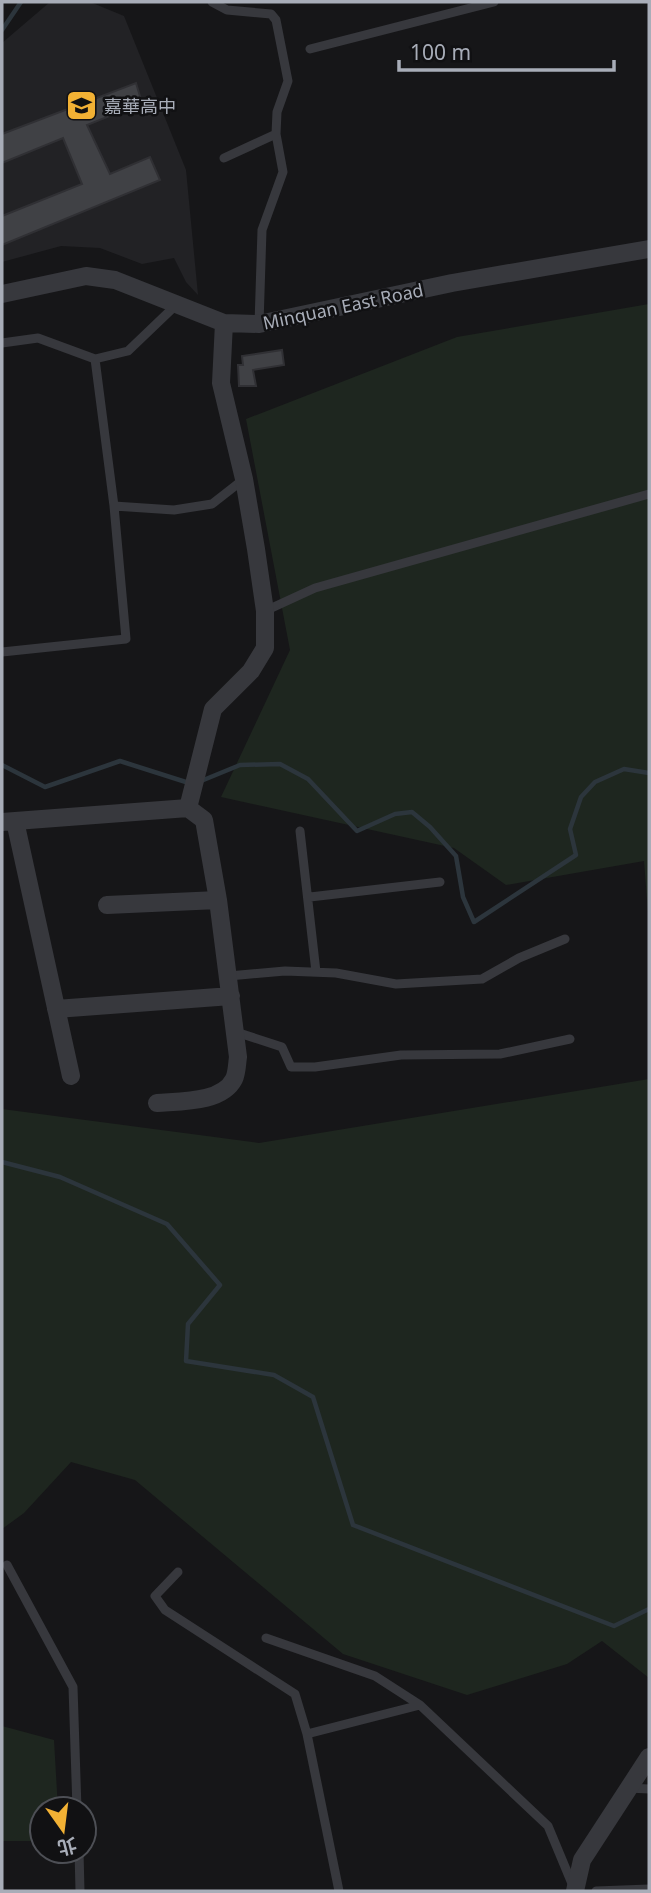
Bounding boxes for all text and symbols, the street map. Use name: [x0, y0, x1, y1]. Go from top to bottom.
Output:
scale bar: [399, 28, 614, 72]
text: 100 m: [410, 38, 471, 66]
school or university icon: 嘉華高中: [64, 89, 98, 123]
place label: 嘉華高中: [104, 94, 176, 118]
street label: Minquan East Road: [261, 277, 425, 335]
north arrow: [28, 1795, 98, 1865]
text: 北: [55, 1832, 79, 1861]

